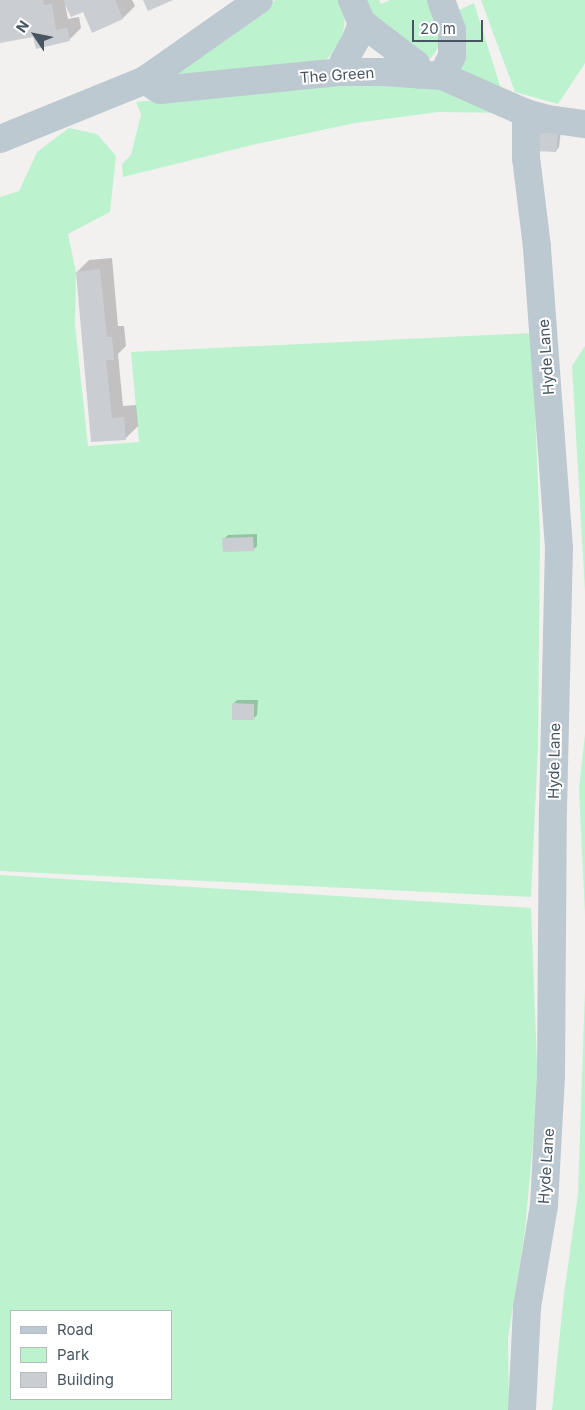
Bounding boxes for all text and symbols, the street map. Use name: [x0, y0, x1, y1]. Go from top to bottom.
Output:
north arrow: [10, 10, 60, 60]
scale bar: [415, 10, 486, 42]
text: N: [12, 17, 32, 36]
text: 20 m: [420, 19, 456, 38]
street label: The Green: [299, 63, 375, 87]
street label: Hyde Lane: [534, 318, 558, 396]
street label: Hyde Lane: [544, 723, 564, 799]
street label: Hyde Lane: [534, 1127, 558, 1205]
legend: [10, 1310, 172, 1400]
text: Road: [57, 1320, 93, 1339]
text: Park: [57, 1345, 89, 1364]
text: Building: [57, 1370, 114, 1389]

